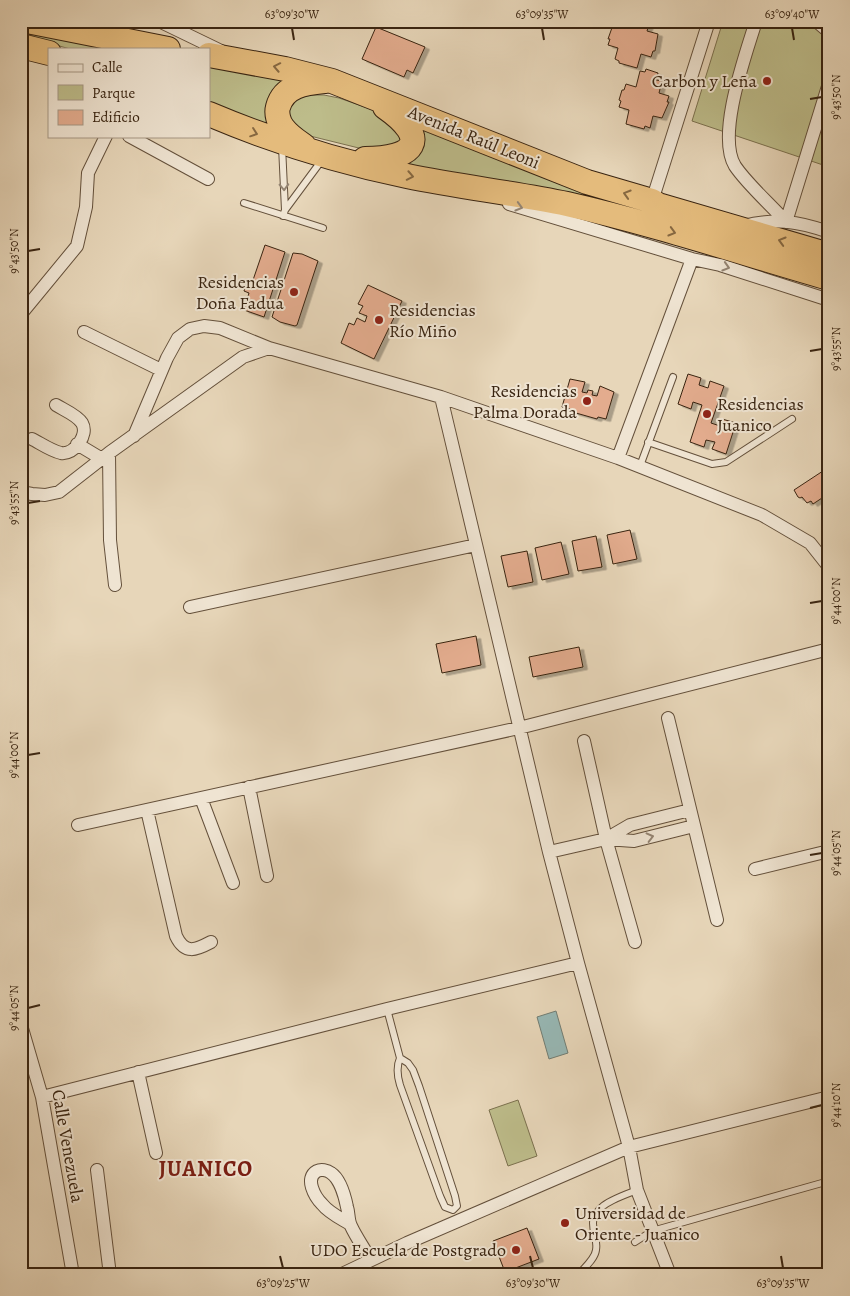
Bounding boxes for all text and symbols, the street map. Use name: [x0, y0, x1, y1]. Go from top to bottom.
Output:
text: 63°09'30"W: [265, 6, 320, 22]
text: 63°09'35"W: [515, 6, 569, 22]
text: 63°09'40"W: [765, 6, 820, 22]
legend: [48, 48, 210, 138]
text: Calle: [92, 57, 123, 77]
one-way arrow: [273, 62, 281, 73]
place label: Carbon y Leña: [652, 69, 758, 93]
text: 9°43'50"N: [828, 74, 844, 120]
marker: Carbon y Leña: [761, 75, 773, 87]
text: Parque: [92, 83, 135, 103]
street label: Avenida Raúl Leoni: [404, 99, 544, 174]
text: Edificio: [92, 107, 140, 127]
one-way arrow: [249, 127, 258, 137]
one-way arrow: [406, 171, 415, 181]
one-way arrow: [279, 184, 289, 191]
one-way arrow: [623, 189, 631, 199]
one-way arrow: [515, 201, 523, 211]
one-way arrow: [667, 227, 675, 237]
text: 9°43'50"N: [6, 228, 22, 274]
one-way arrow: [778, 236, 787, 246]
one-way arrow: [721, 262, 729, 272]
place label: Residencias Doña Fadua: [196, 270, 285, 315]
marker: Residencias Doña Fadua: [288, 286, 300, 298]
place label: Residencias Río Miño: [389, 298, 476, 343]
marker: Residencias Río Miño: [373, 314, 385, 326]
text: 9°43'55"N: [828, 327, 844, 371]
place label: Residencias Palma Dorada: [473, 379, 578, 424]
place label: Residencias Juanico: [717, 392, 804, 437]
marker: Residencias Palma Dorada: [581, 395, 593, 407]
marker: Residencias Juanico: [701, 408, 713, 420]
text: 9°43'55"N: [6, 481, 22, 525]
text: 9°44'00"N: [828, 577, 844, 625]
text: 9°44'00"N: [6, 731, 22, 779]
text: 9°44'05"N: [828, 830, 844, 876]
one-way arrow: [646, 832, 655, 843]
text: 9°44'05"N: [6, 985, 22, 1031]
text: 9°44'10"N: [828, 1082, 844, 1127]
street label: Calle Venezuela: [46, 1088, 90, 1205]
district label: JUANICO: [159, 1154, 253, 1184]
place label: Universidad de Oriente - Juanico: [575, 1201, 699, 1246]
marker: Universidad de Oriente - Juanico: [559, 1217, 571, 1229]
place label: UDO Escuela de Postgrado: [310, 1238, 506, 1262]
marker: UDO Escuela de Postgrado: [510, 1244, 522, 1256]
text: 63°09'25"W: [256, 1275, 311, 1291]
text: 63°09'30"W: [506, 1275, 561, 1291]
text: 63°09'35"W: [756, 1275, 810, 1291]

